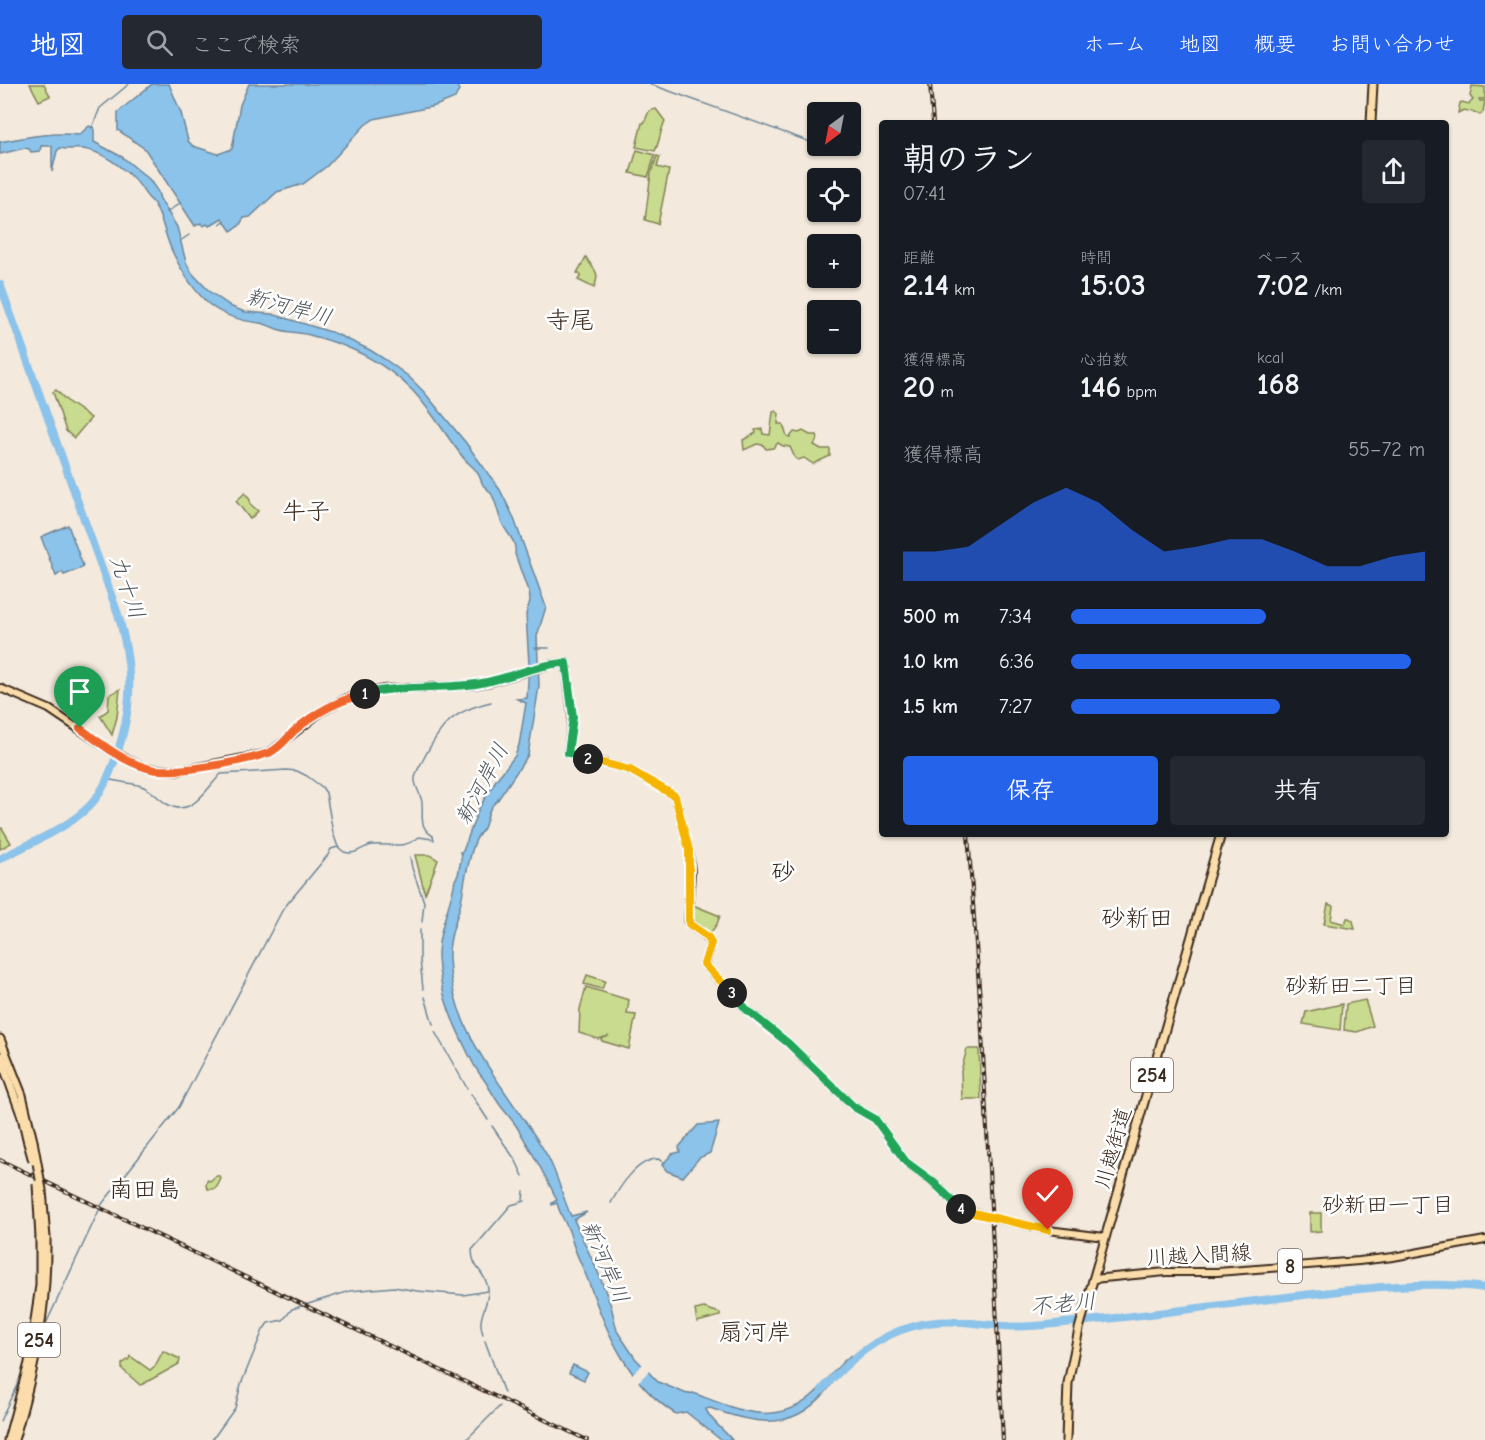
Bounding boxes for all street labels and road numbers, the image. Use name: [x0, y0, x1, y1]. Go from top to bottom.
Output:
road number: 254: [1131, 1058, 1173, 1092]
street label: 川越街道: [1090, 1104, 1136, 1192]
street label: 川越入間線: [1146, 1240, 1252, 1270]
road number: 8: [1278, 1249, 1302, 1283]
road number: 254: [18, 1323, 60, 1357]

